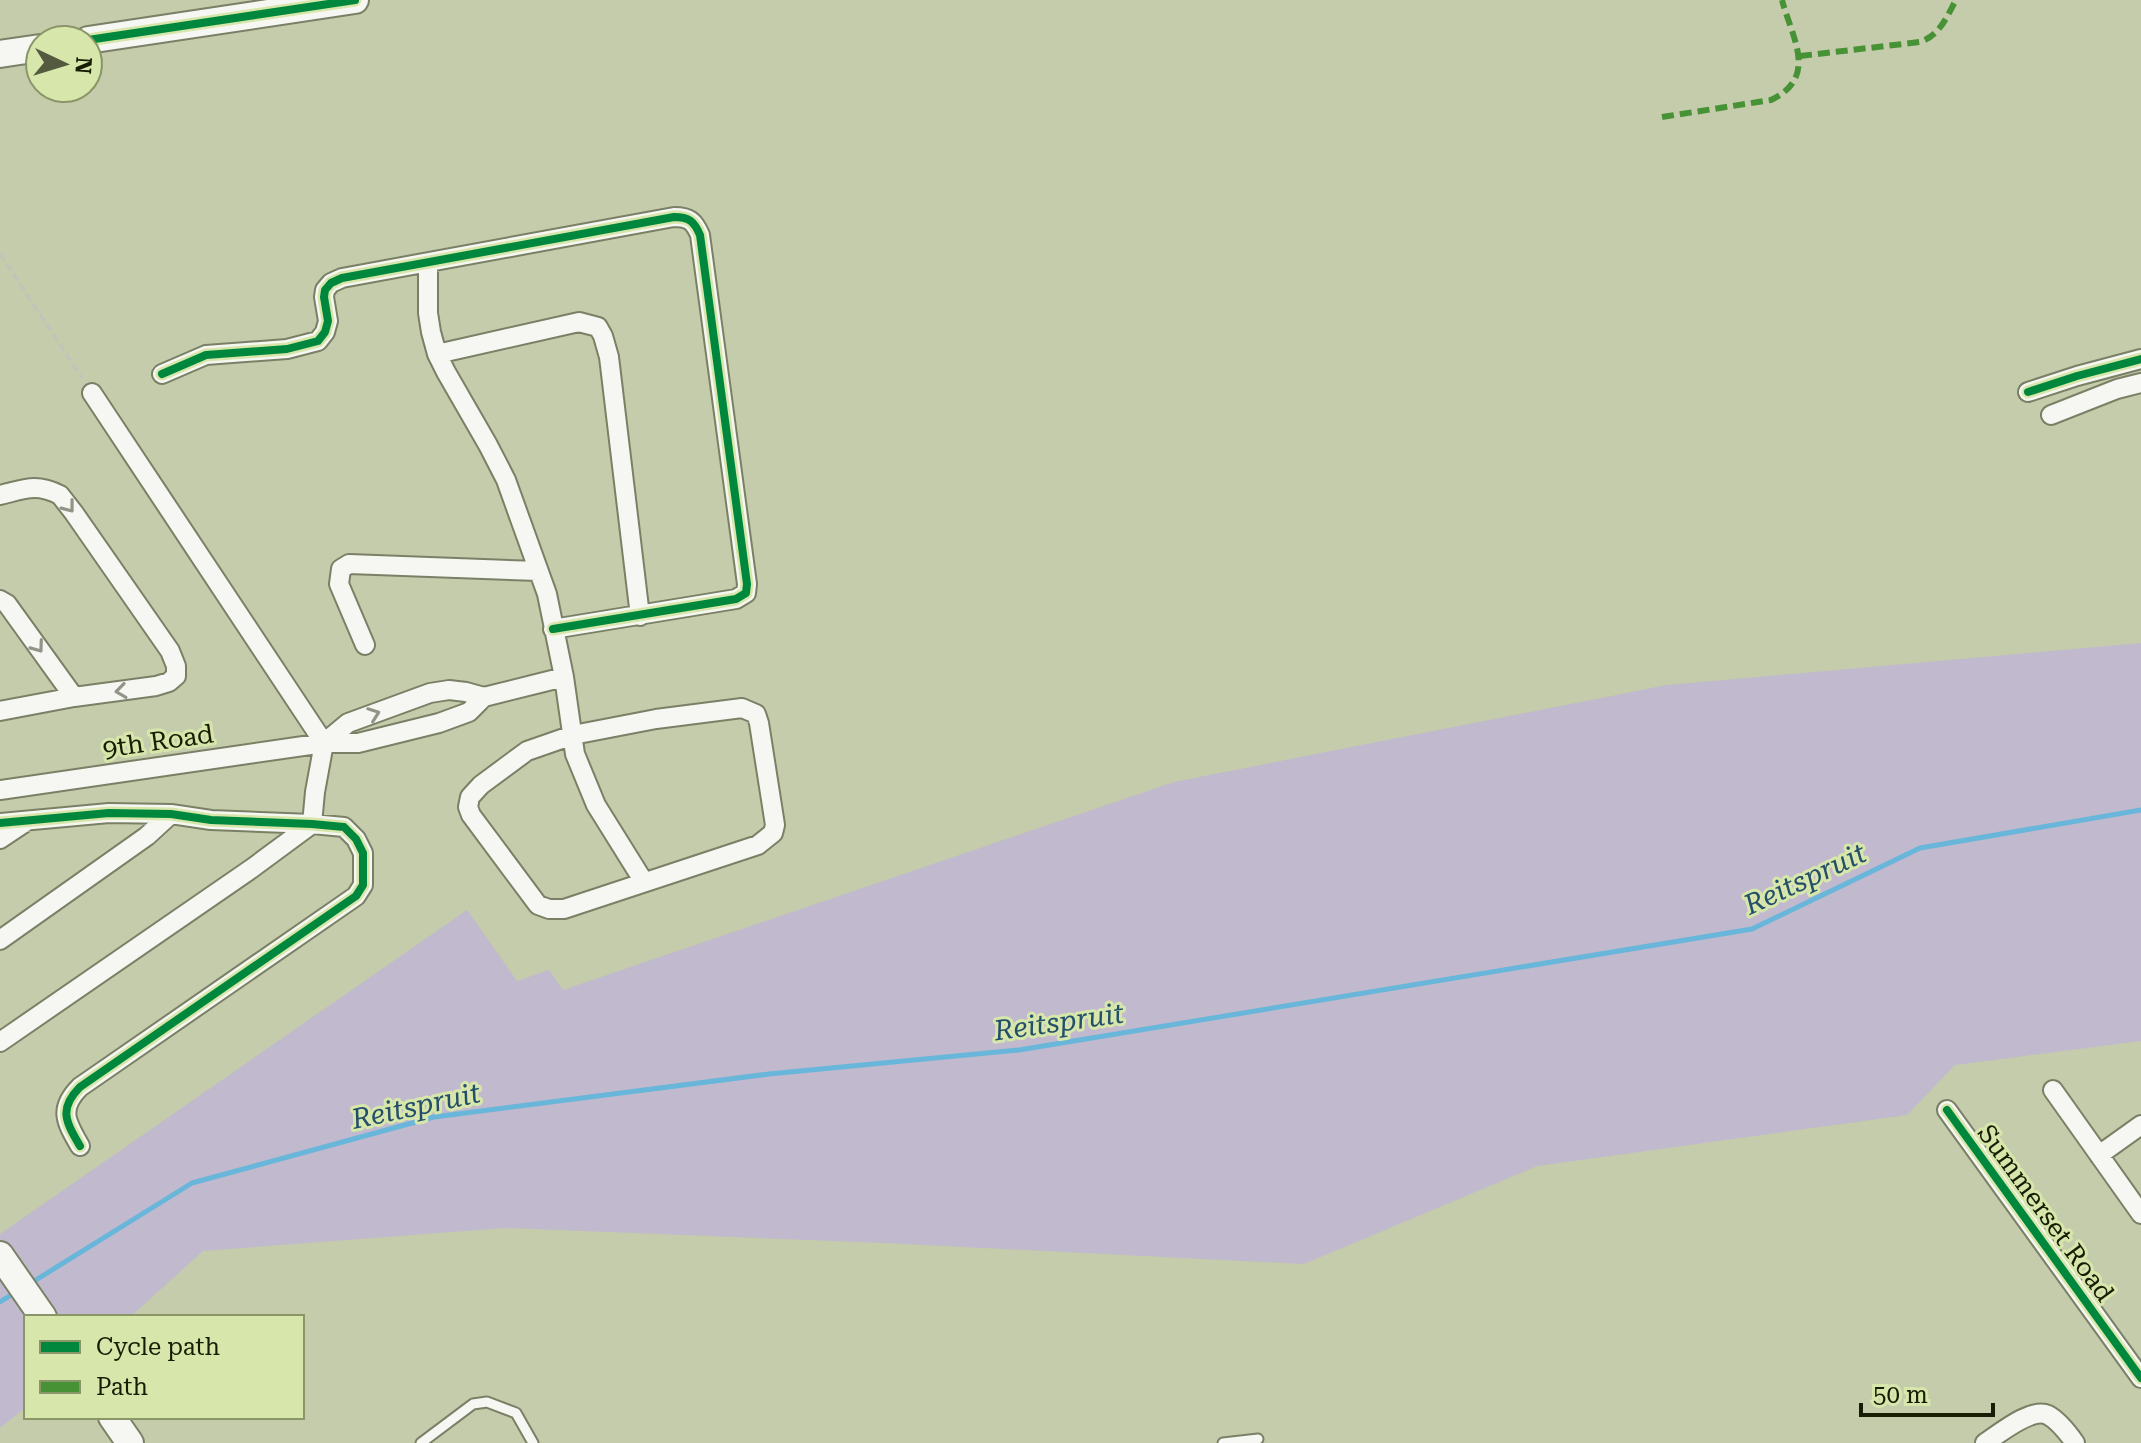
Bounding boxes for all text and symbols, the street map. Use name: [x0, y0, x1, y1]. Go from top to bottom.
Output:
north arrow: [24, 24, 104, 104]
text: N: [70, 56, 97, 75]
one-way arrow: [60, 498, 74, 513]
one-way arrow: [28, 639, 43, 653]
one-way arrow: [114, 682, 127, 699]
one-way arrow: [366, 707, 380, 723]
street label: 9th Road: [101, 718, 216, 764]
water label: Reitspruit: [1738, 836, 1872, 922]
water label: Reitspruit: [991, 996, 1127, 1048]
water label: Reitspruit: [348, 1076, 484, 1136]
street label: Summerset Road: [1972, 1119, 2120, 1308]
legend: [24, 1315, 304, 1419]
text: Cycle path: [96, 1333, 220, 1361]
scale bar: [1861, 1367, 1993, 1417]
text: Path: [96, 1373, 148, 1401]
text: 50 m: [1873, 1381, 1928, 1409]

